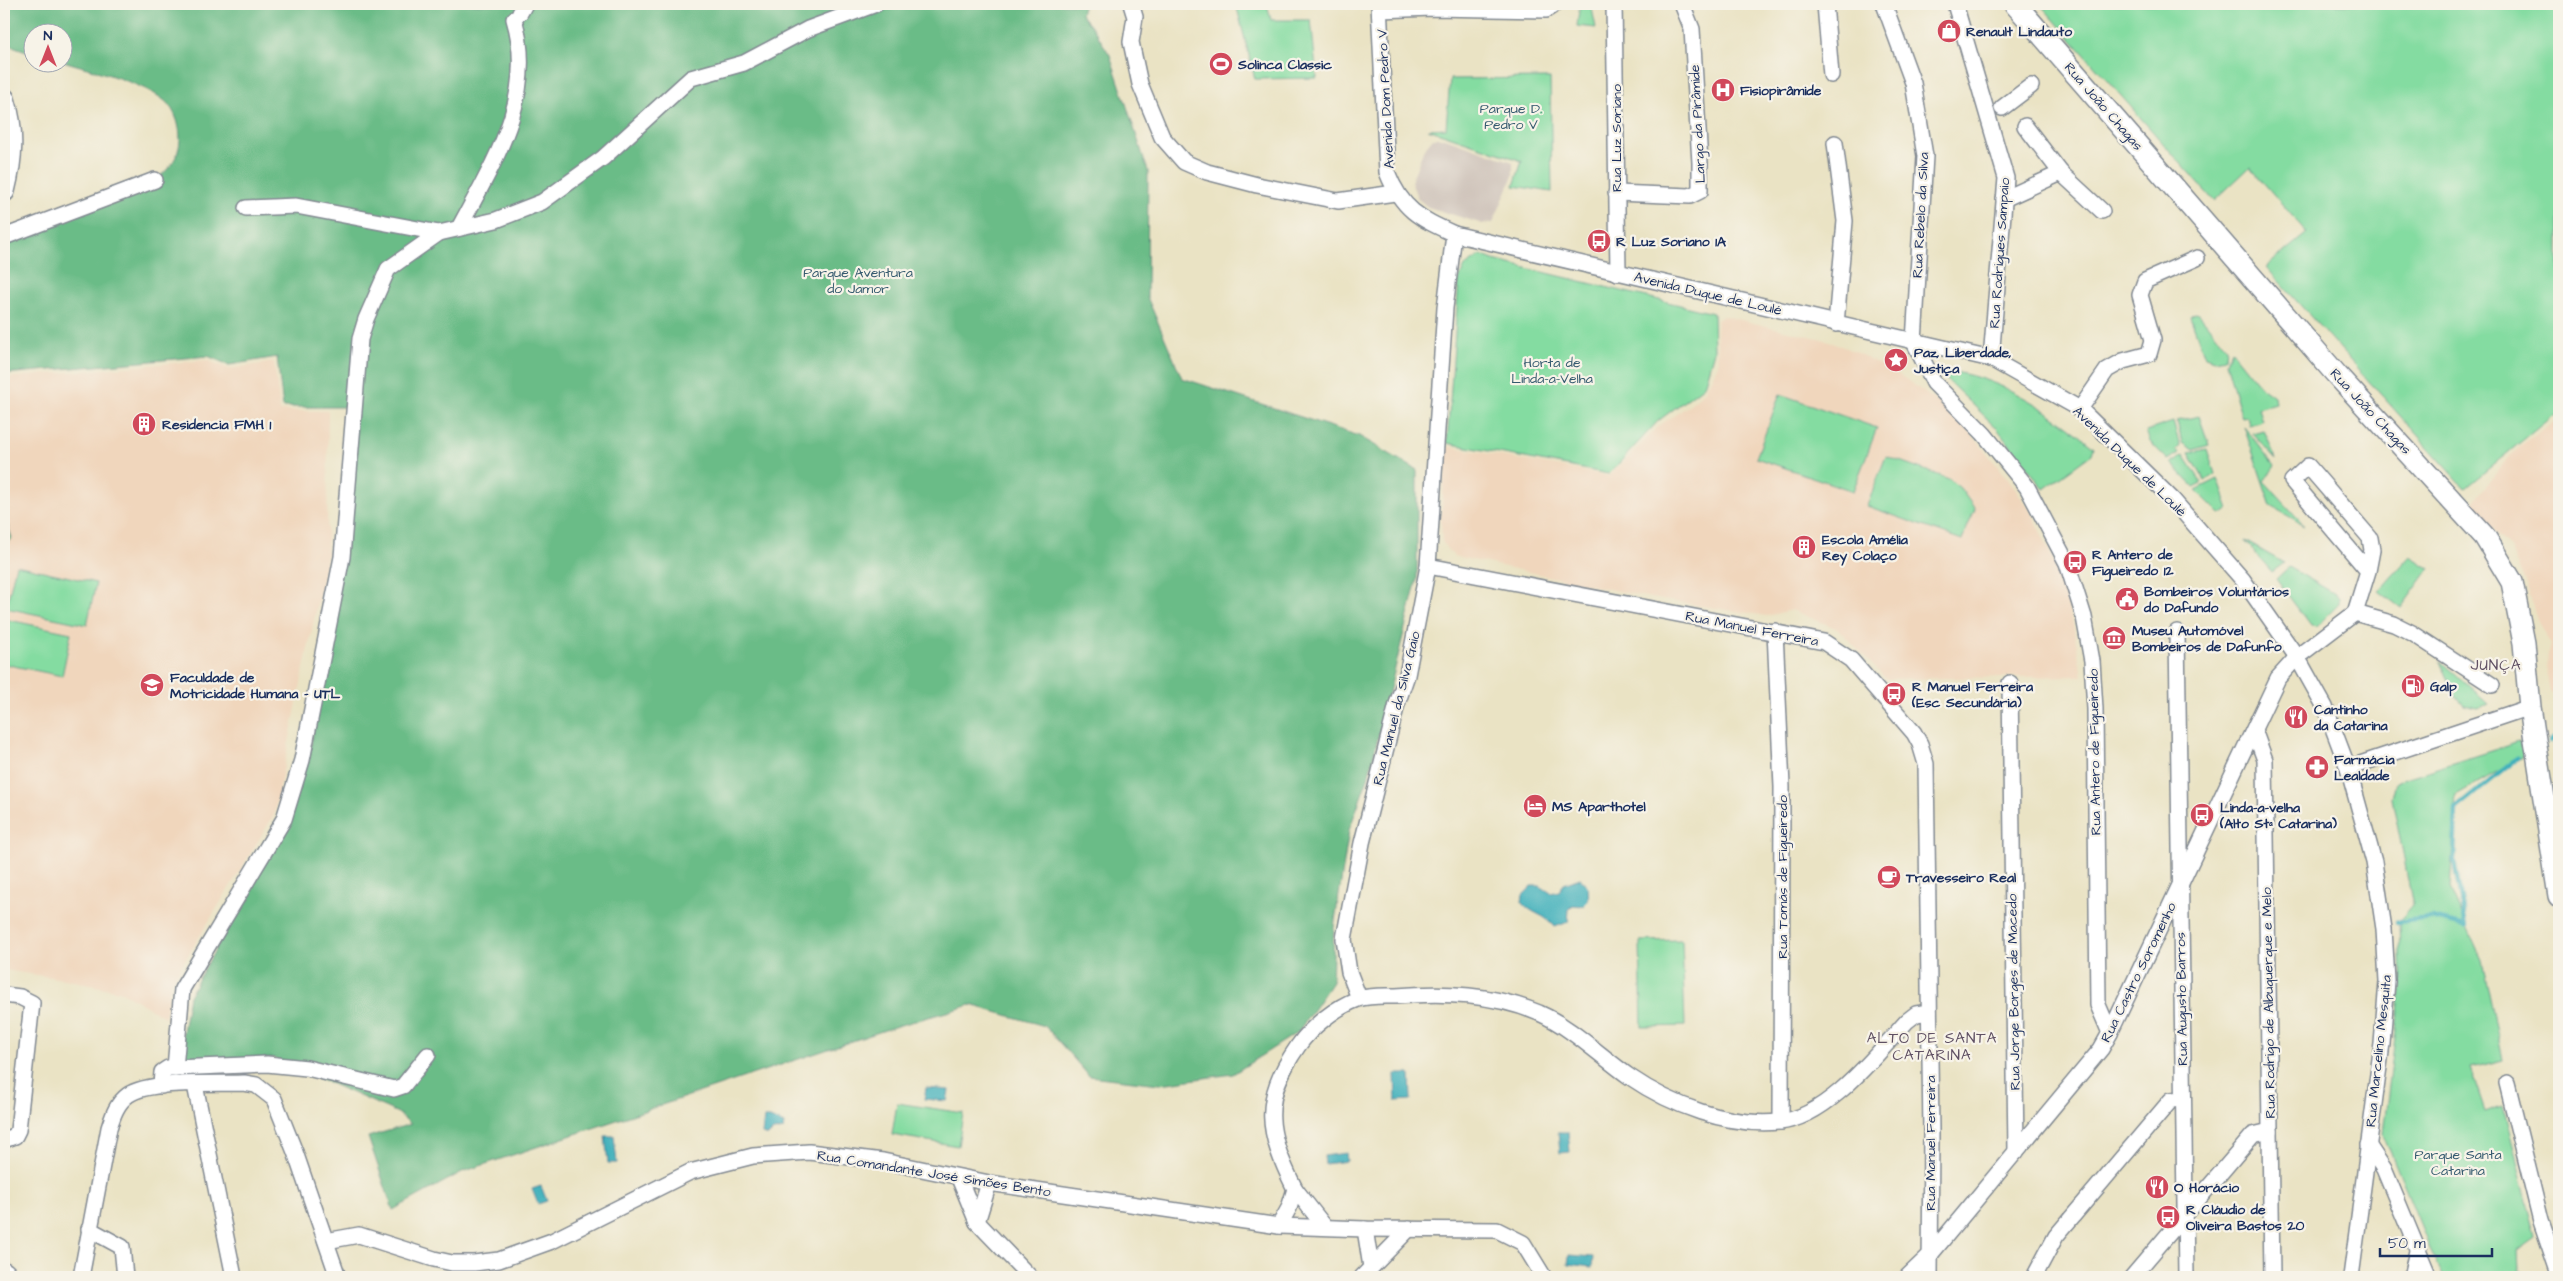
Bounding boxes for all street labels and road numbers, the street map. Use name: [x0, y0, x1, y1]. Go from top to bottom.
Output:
street label: Avenida Dom Pedro V: [1372, 28, 1400, 169]
street label: Rua João Chagas: [2059, 58, 2147, 155]
street label: Largo da Pirâmide: [1685, 64, 1711, 184]
street label: Rua Luz Soriano: [1607, 84, 1627, 192]
street label: Rua Rebelo da Silva: [1908, 152, 1934, 279]
street label: Rua Rodrigues Sampaio: [1985, 177, 2015, 329]
street label: Avenida Duque de Loulé: [1632, 267, 1784, 321]
street label: Rua João Chagas: [2325, 364, 2415, 459]
street label: Avenida Duque de Loulé: [2068, 402, 2191, 522]
street label: Rua Manuel Ferreira: [1684, 606, 1820, 652]
street label: Rua Manuel da Silva Gaio: [1368, 629, 1426, 787]
street label: Rua Antero de Figueiredo: [2084, 668, 2106, 836]
street label: Rua Tomás de Figueiredo: [1773, 795, 1793, 959]
street label: Rua Rodrigo de Albuquerque e Melo: [2257, 887, 2281, 1119]
street label: Rua Jorge Borges de Macedo: [2002, 893, 2026, 1091]
street label: Rua Castro Soromenho: [2096, 899, 2182, 1046]
street label: Rua Augusto Barros: [2171, 932, 2193, 1066]
street label: Rua Marcelino Mesquita: [2361, 974, 2397, 1128]
street label: Rua Manuel Ferreira: [1921, 1075, 1941, 1211]
street label: Rua Comandante José Simões Bento: [816, 1146, 1052, 1202]

